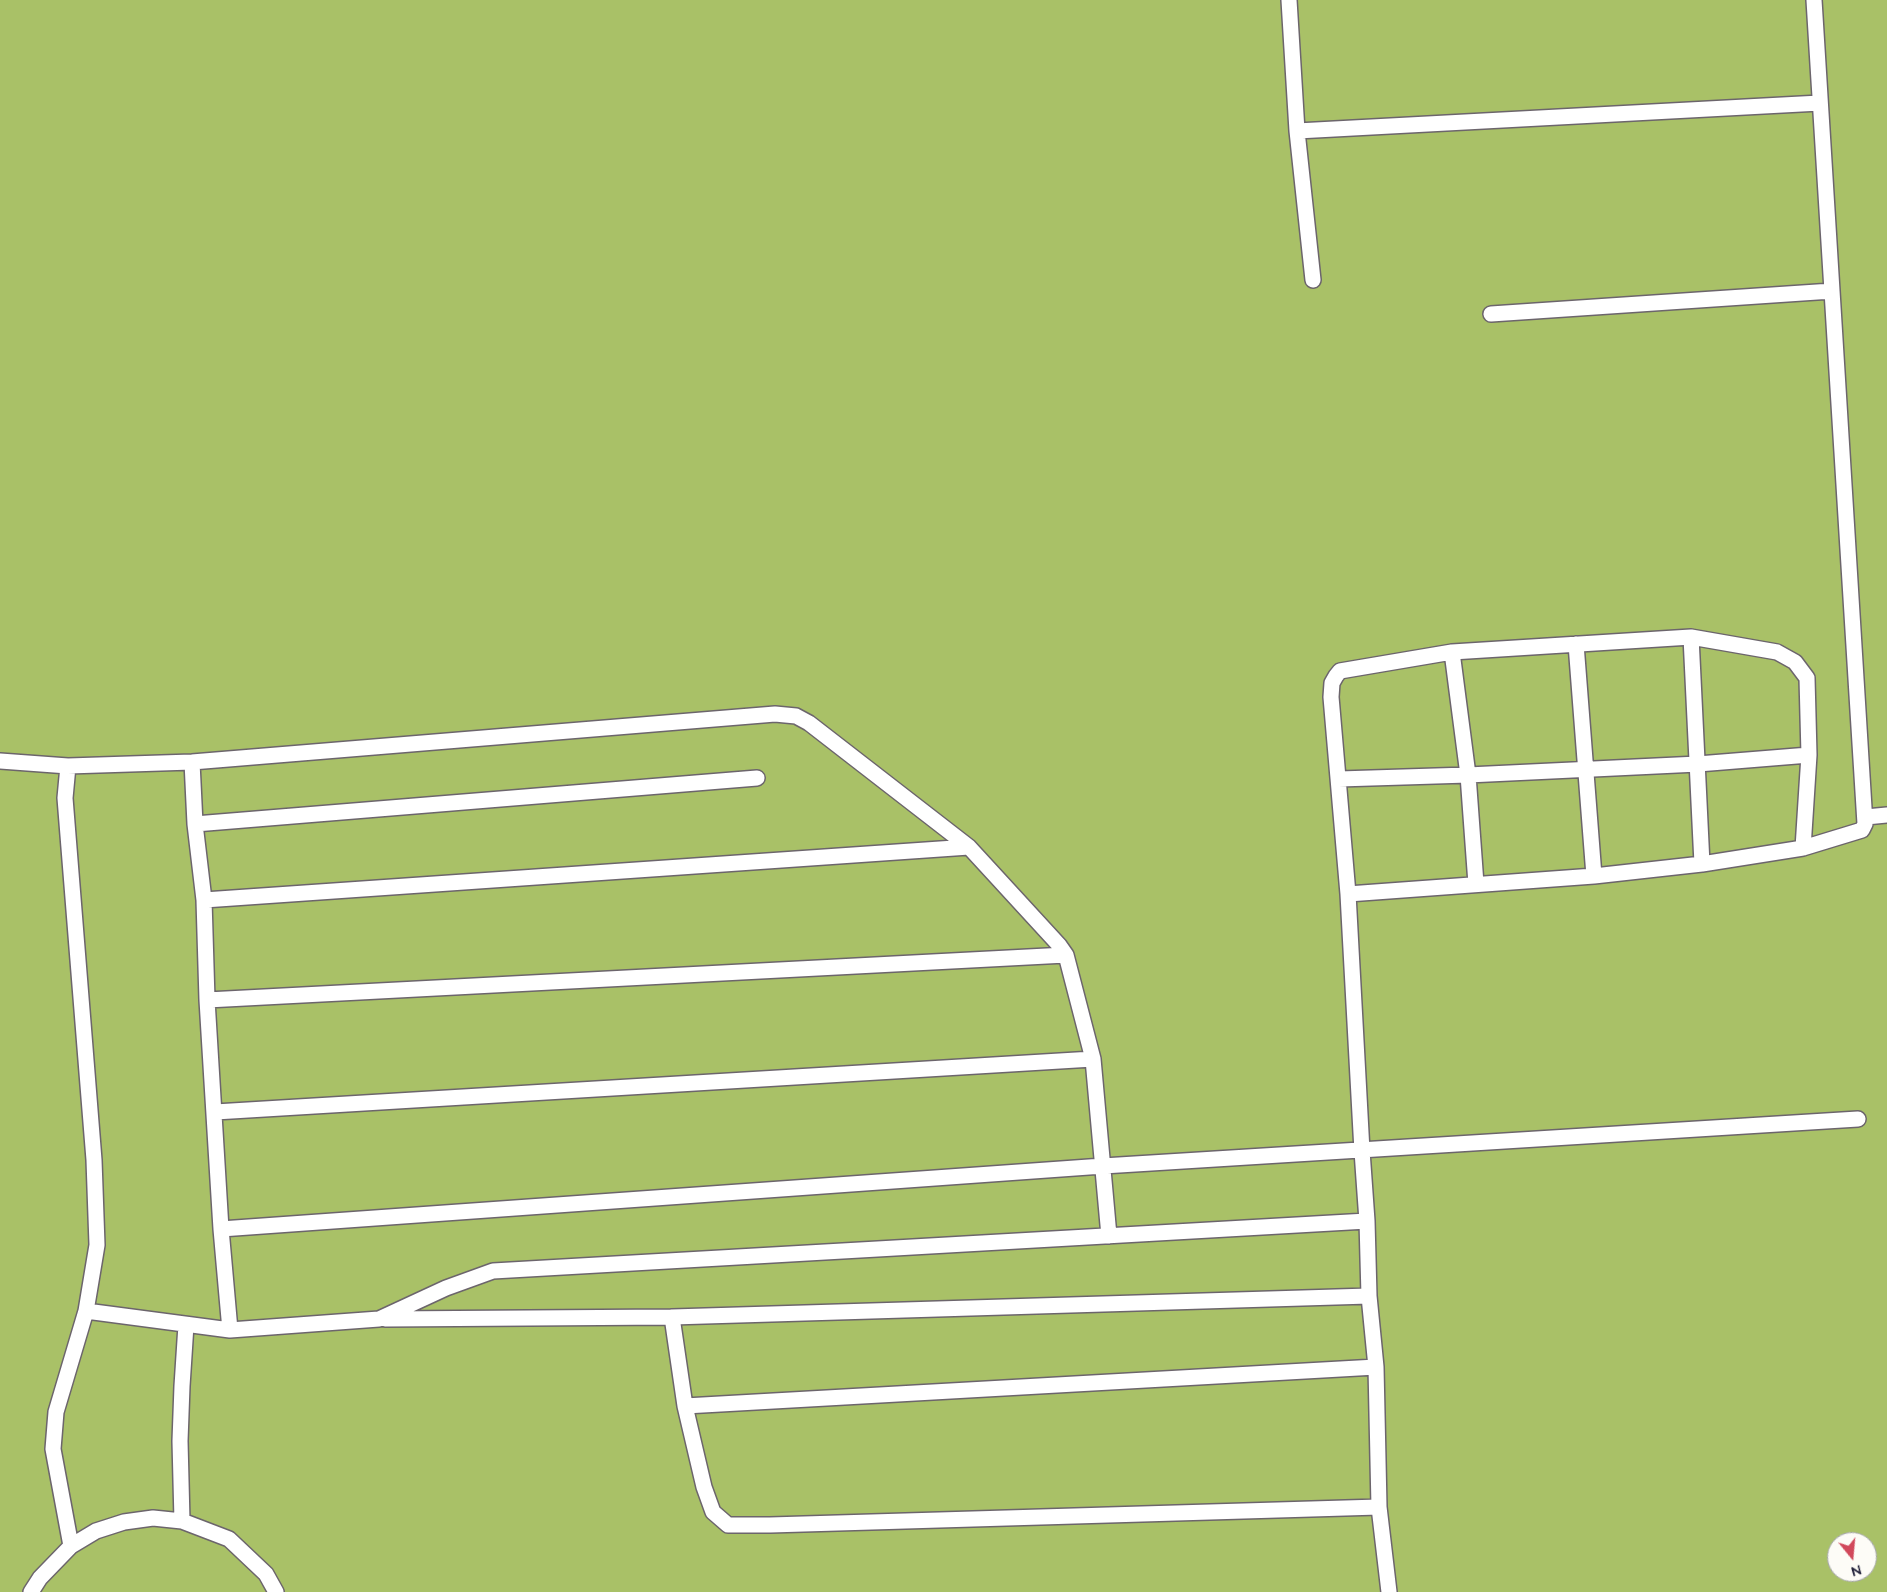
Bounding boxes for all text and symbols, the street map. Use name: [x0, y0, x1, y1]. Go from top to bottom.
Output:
north arrow: [1827, 1532, 1877, 1582]
text: N: [1849, 1560, 1863, 1581]

